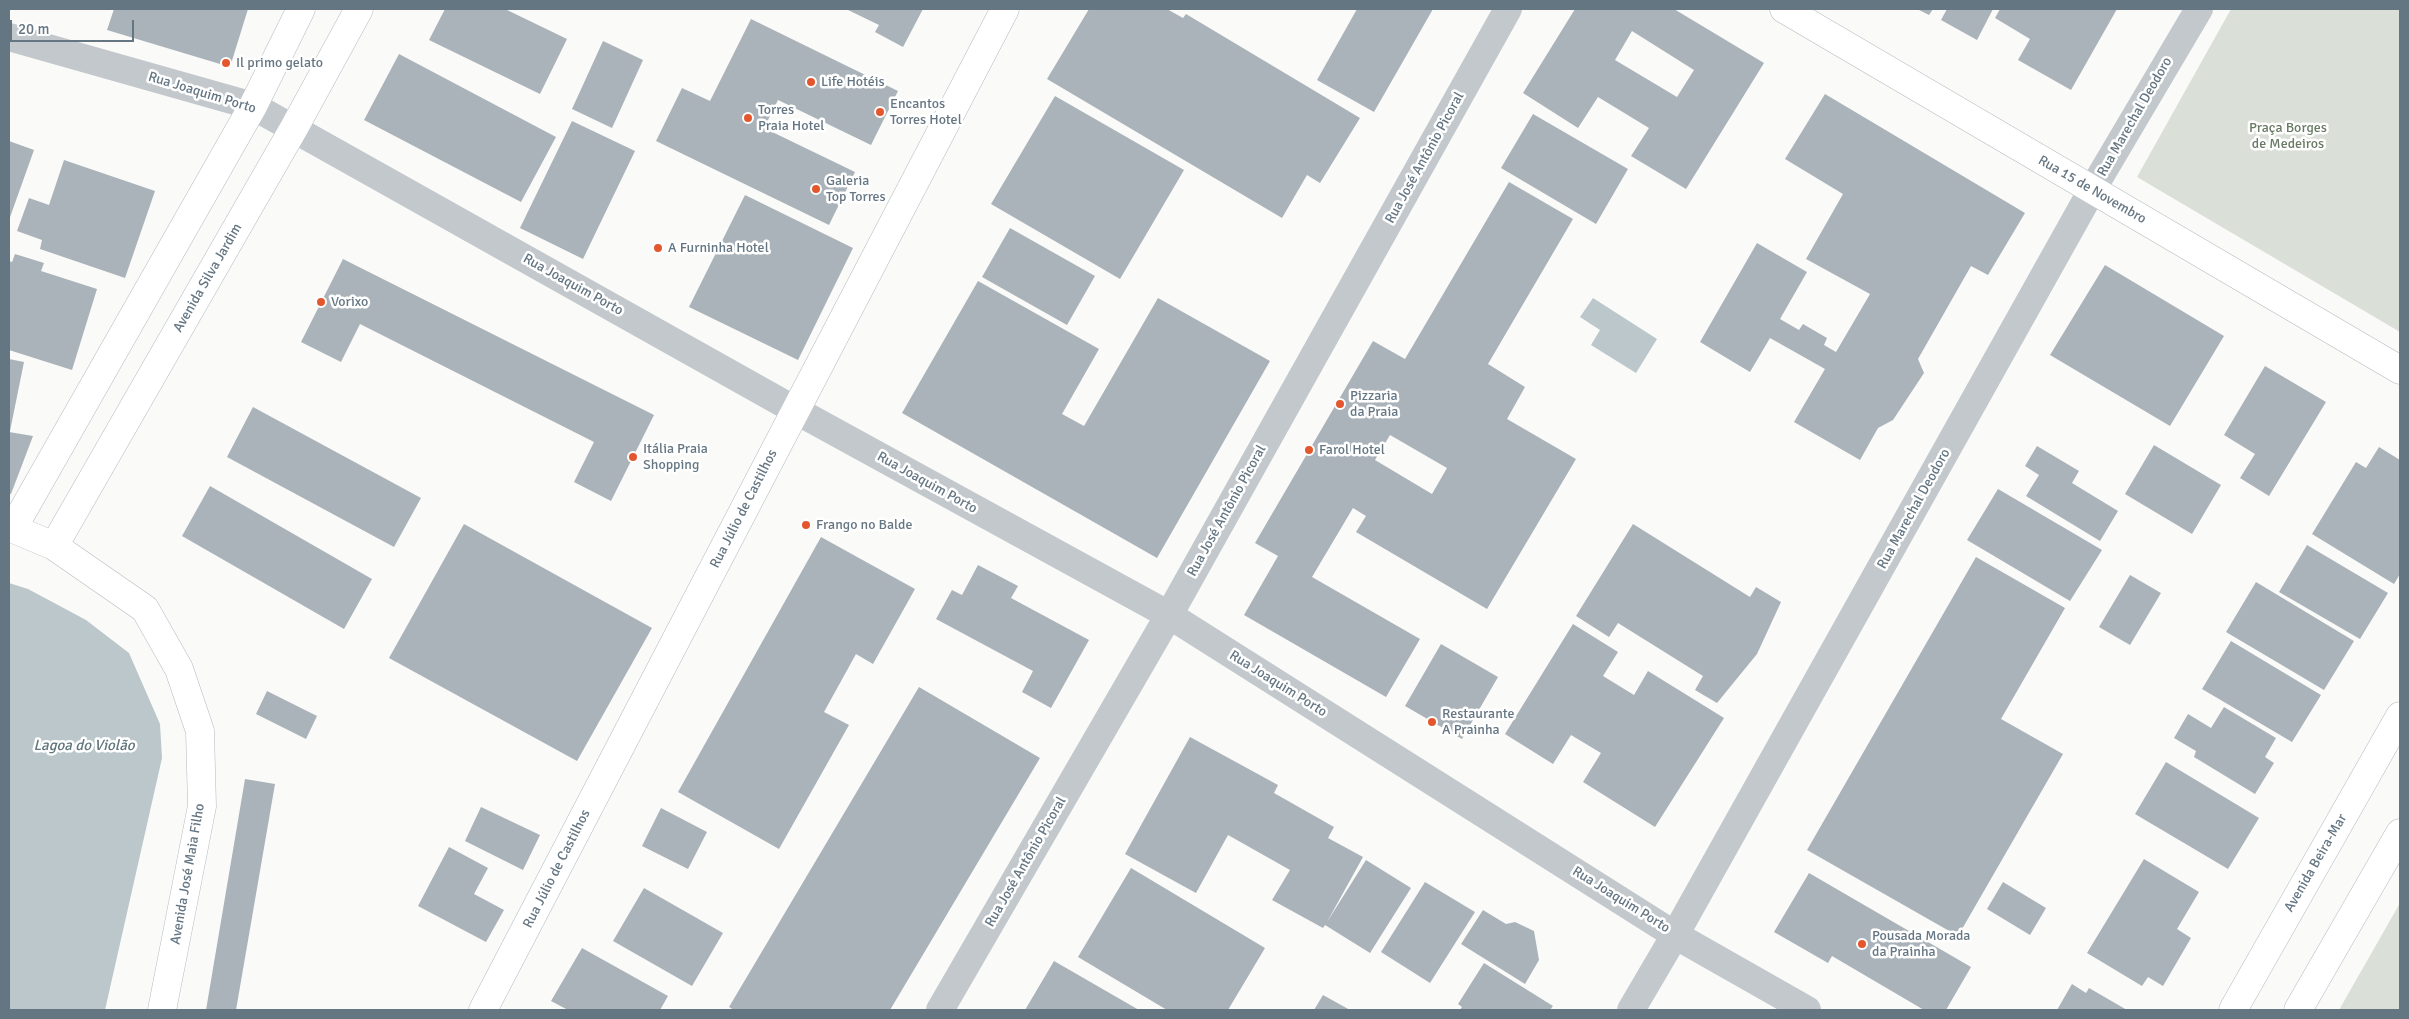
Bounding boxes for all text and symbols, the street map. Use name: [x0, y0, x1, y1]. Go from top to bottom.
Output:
scale bar: [12, 10, 136, 42]
text: 20 m: [18, 20, 49, 38]
street label: Rua Marechal Deodoro: [2094, 54, 2176, 180]
place label: Il primo gelato: [236, 55, 323, 71]
marker: Il primo gelato: [220, 57, 232, 69]
street label: Rua Joaquim Porto: [146, 69, 258, 117]
place label: Life Hotéis: [821, 74, 885, 90]
marker: Life Hotéis: [805, 76, 817, 88]
street label: Rua José Antônio Picoral: [1382, 89, 1468, 227]
place label: Encantos Torres Hotel: [890, 96, 962, 128]
place label: Torres Praia Hotel: [758, 102, 824, 134]
marker: Encantos Torres Hotel: [874, 106, 886, 118]
marker: Torres Praia Hotel: [742, 112, 754, 124]
park label: Praça Borges de Medeiros: [2249, 120, 2327, 152]
street label: Rua 15 de Novembro: [2035, 152, 2149, 228]
place label: Galeria Top Torres: [826, 173, 886, 206]
marker: Galeria Top Torres: [810, 183, 822, 195]
street label: Avenida Silva Jardim: [170, 221, 246, 335]
place label: A Furninha Hotel: [668, 240, 769, 256]
marker: A Furninha Hotel: [652, 242, 664, 254]
street label: Rua Joaquim Porto: [520, 251, 626, 319]
place label: Vorixo: [331, 294, 368, 310]
marker: Vorixo: [315, 296, 327, 308]
place label: Pizzaria da Praia: [1350, 388, 1398, 421]
marker: Pizzaria da Praia: [1334, 398, 1346, 410]
place label: Itália Praia Shopping: [643, 441, 708, 474]
street label: Rua José Antônio Picoral: [1184, 442, 1270, 580]
place label: Farol Hotel: [1319, 442, 1385, 458]
marker: Farol Hotel: [1303, 444, 1315, 456]
street label: Rua Marechal Deodoro: [1874, 446, 1954, 572]
street label: Rua Júlio de Castilhos: [707, 447, 781, 571]
street label: Rua Joaquim Porto: [874, 449, 980, 517]
marker: Itália Praia Shopping: [627, 451, 639, 463]
place label: Frango no Balde: [816, 517, 913, 533]
marker: Frango no Balde: [800, 519, 812, 531]
street label: Rua Joaquim Porto: [1226, 647, 1330, 721]
place label: Restaurante A Prainha: [1442, 706, 1515, 739]
marker: Restaurante A Prainha: [1426, 716, 1438, 728]
water label: Lagoa do Violão: [33, 737, 135, 755]
street label: Rua José Antônio Picoral: [982, 794, 1070, 930]
street label: Avenida José Maia Filho: [167, 802, 209, 946]
street label: Rua Júlio de Castilhos: [520, 807, 594, 931]
street label: Avenida Beira-Mar: [2281, 811, 2351, 915]
street label: Rua Joaquim Porto: [1569, 863, 1673, 937]
place label: Pousada Morada da Prainha: [1872, 928, 1970, 960]
marker: Pousada Morada da Prainha: [1856, 938, 1868, 950]

